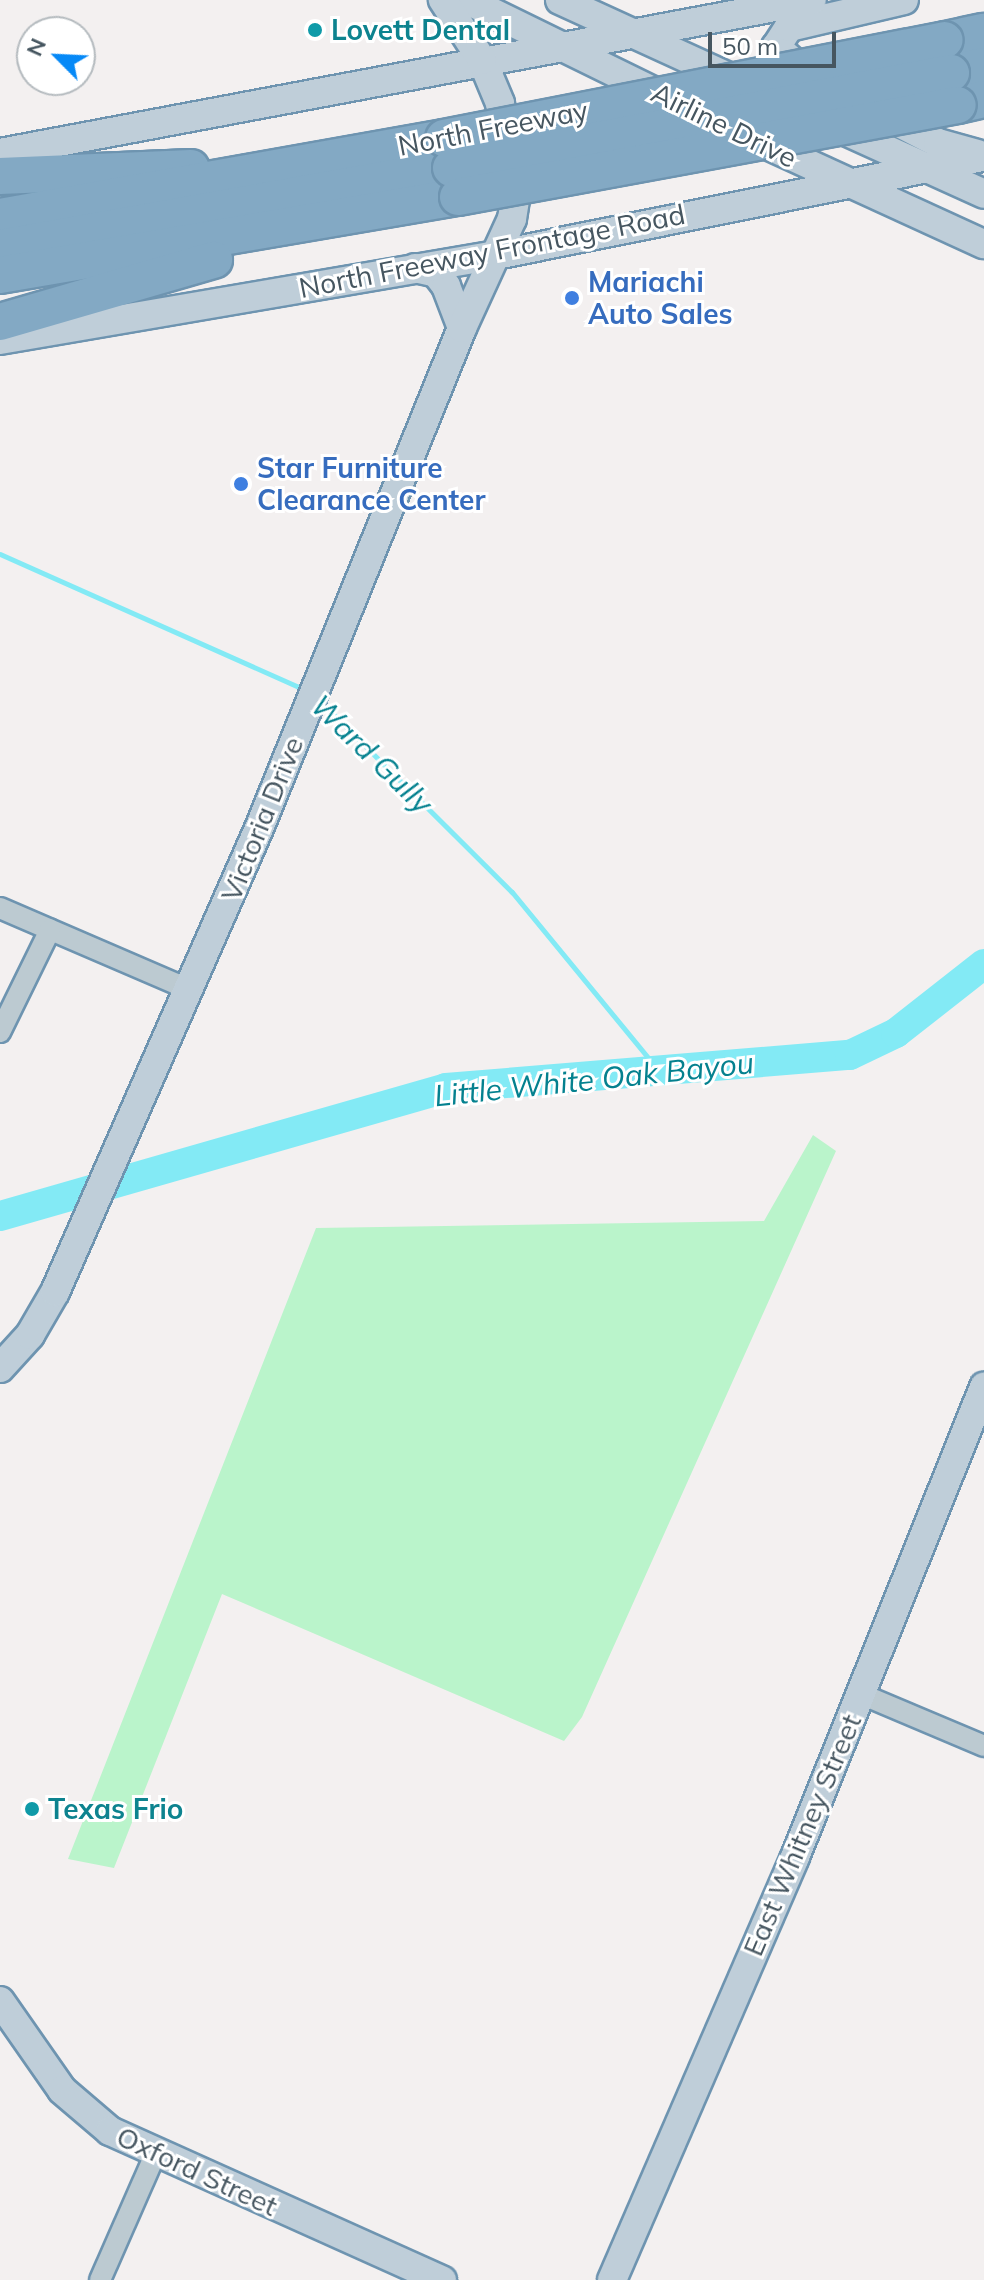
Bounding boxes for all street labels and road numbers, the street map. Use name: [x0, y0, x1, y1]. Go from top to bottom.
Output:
street label: Airline Drive: [646, 75, 802, 175]
street label: North Freeway: [395, 93, 591, 163]
street label: North Freeway Frontage Road: [296, 197, 688, 305]
street label: Victoria Drive: [214, 732, 310, 906]
street label: East Whitney Street: [736, 1709, 868, 1961]
street label: Oxford Street: [111, 2119, 283, 2223]

